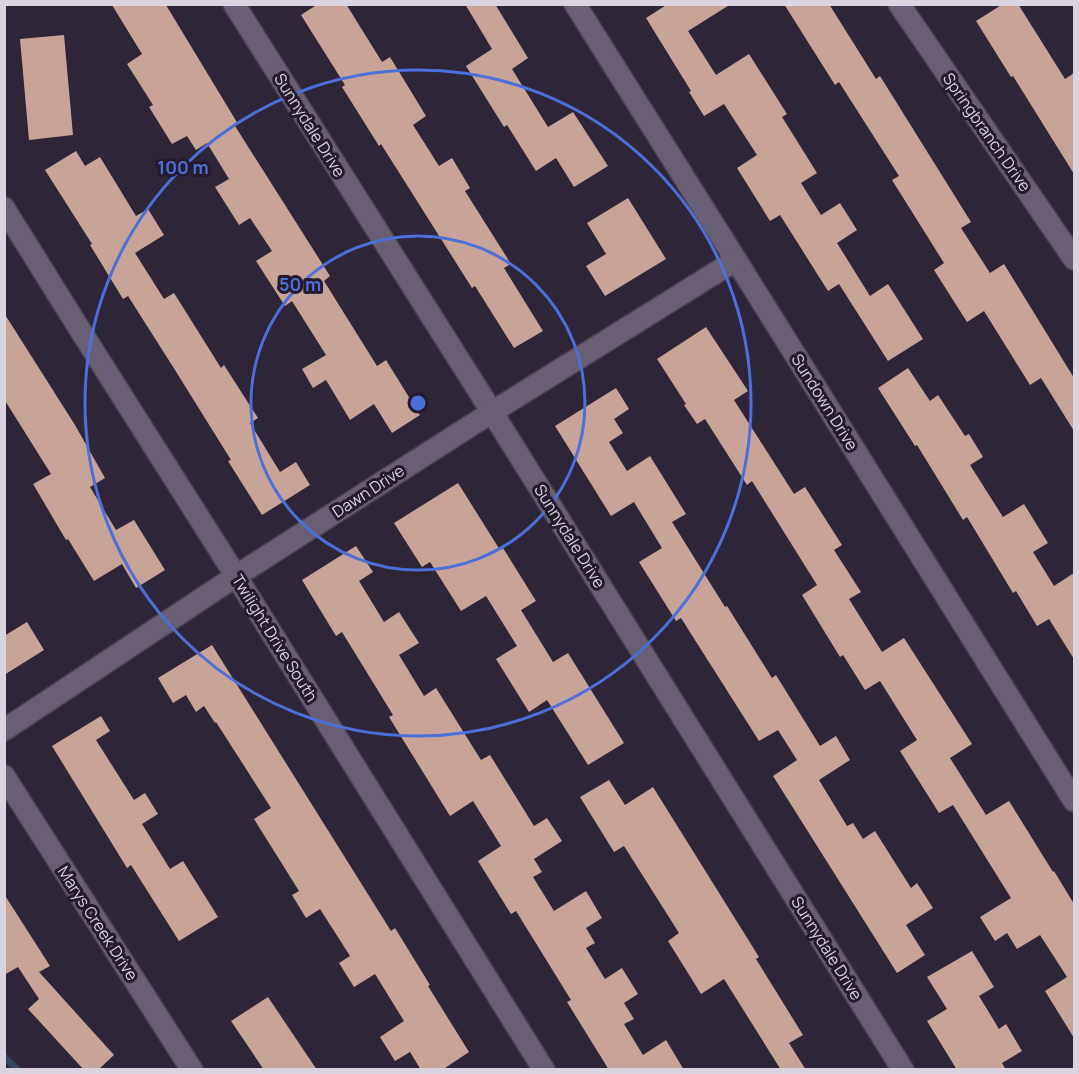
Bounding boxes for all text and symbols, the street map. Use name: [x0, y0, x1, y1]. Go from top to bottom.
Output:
street label: Springbranch Drive: [938, 68, 1036, 196]
street label: Sunnydale Drive: [269, 69, 351, 181]
text: 100 m: [157, 155, 209, 179]
text: 50 m: [279, 272, 321, 296]
street label: Sundown Drive: [787, 350, 863, 454]
centre of rings: [408, 393, 428, 413]
street label: Dawn Drive: [328, 460, 408, 522]
street label: Sunnydale Drive: [529, 480, 611, 592]
street label: Twilight Drive South: [227, 570, 323, 706]
street label: Marys Creek Drive: [53, 862, 143, 984]
street label: Sunnydale Drive: [786, 892, 868, 1004]

